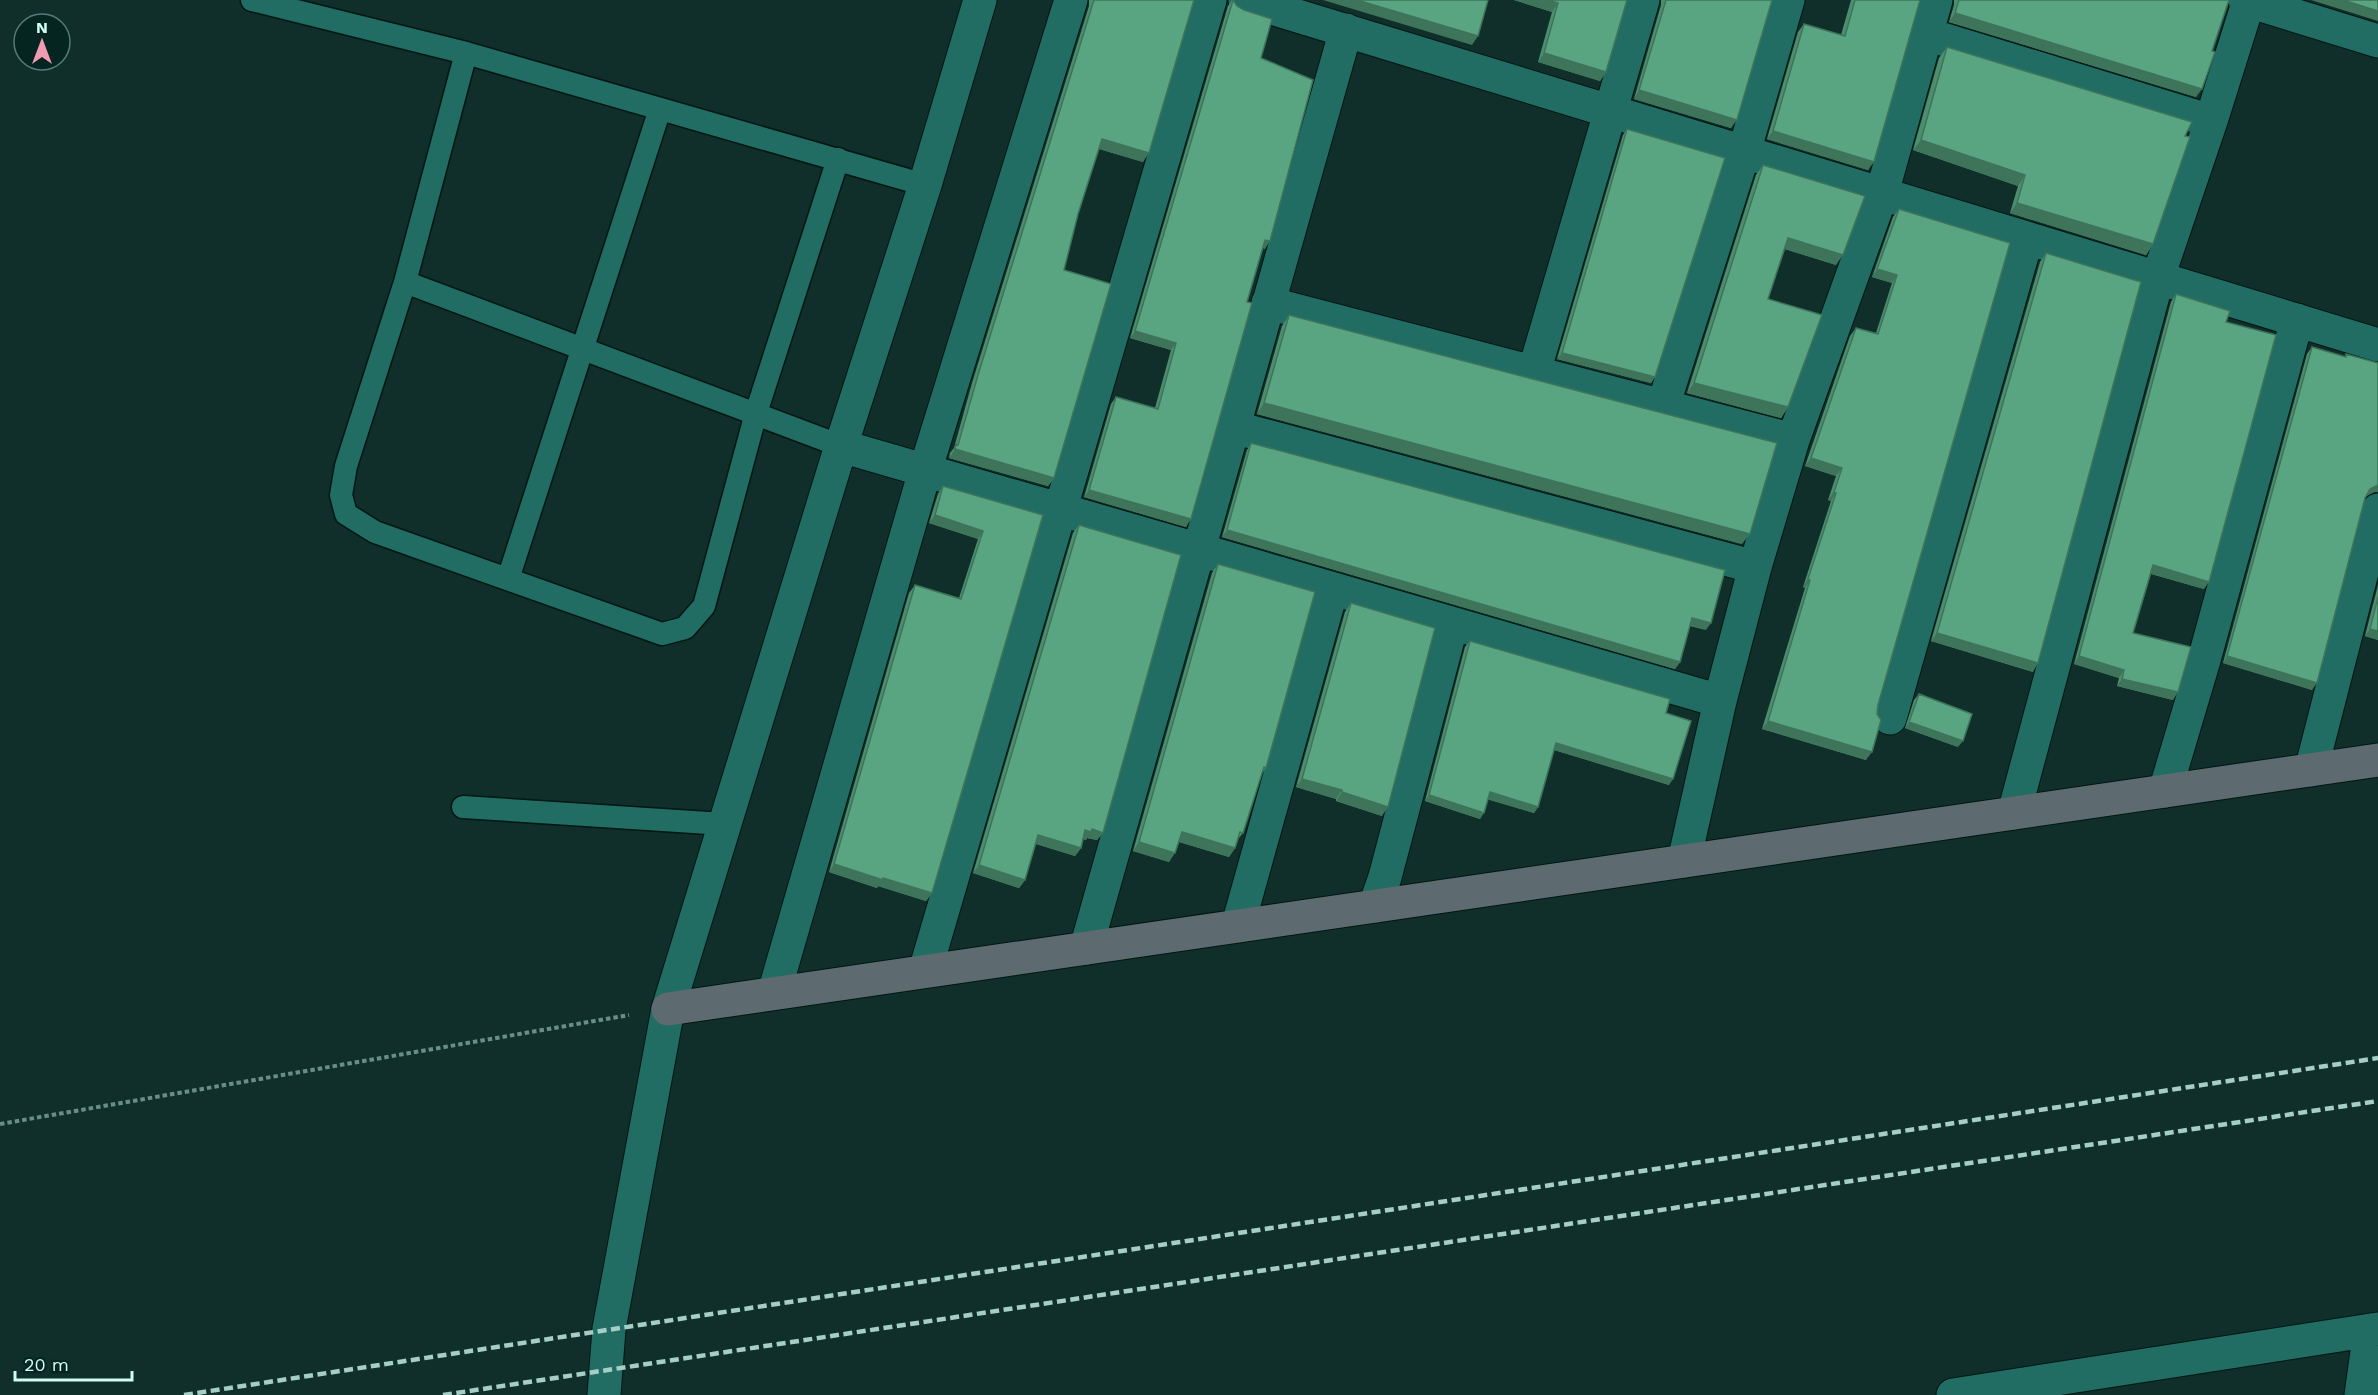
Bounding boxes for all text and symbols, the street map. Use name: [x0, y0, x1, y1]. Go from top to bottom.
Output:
north arrow: [12, 12, 72, 72]
text: N: [36, 18, 48, 37]
scale bar: [15, 1344, 132, 1382]
text: 20 m: [24, 1354, 69, 1375]

